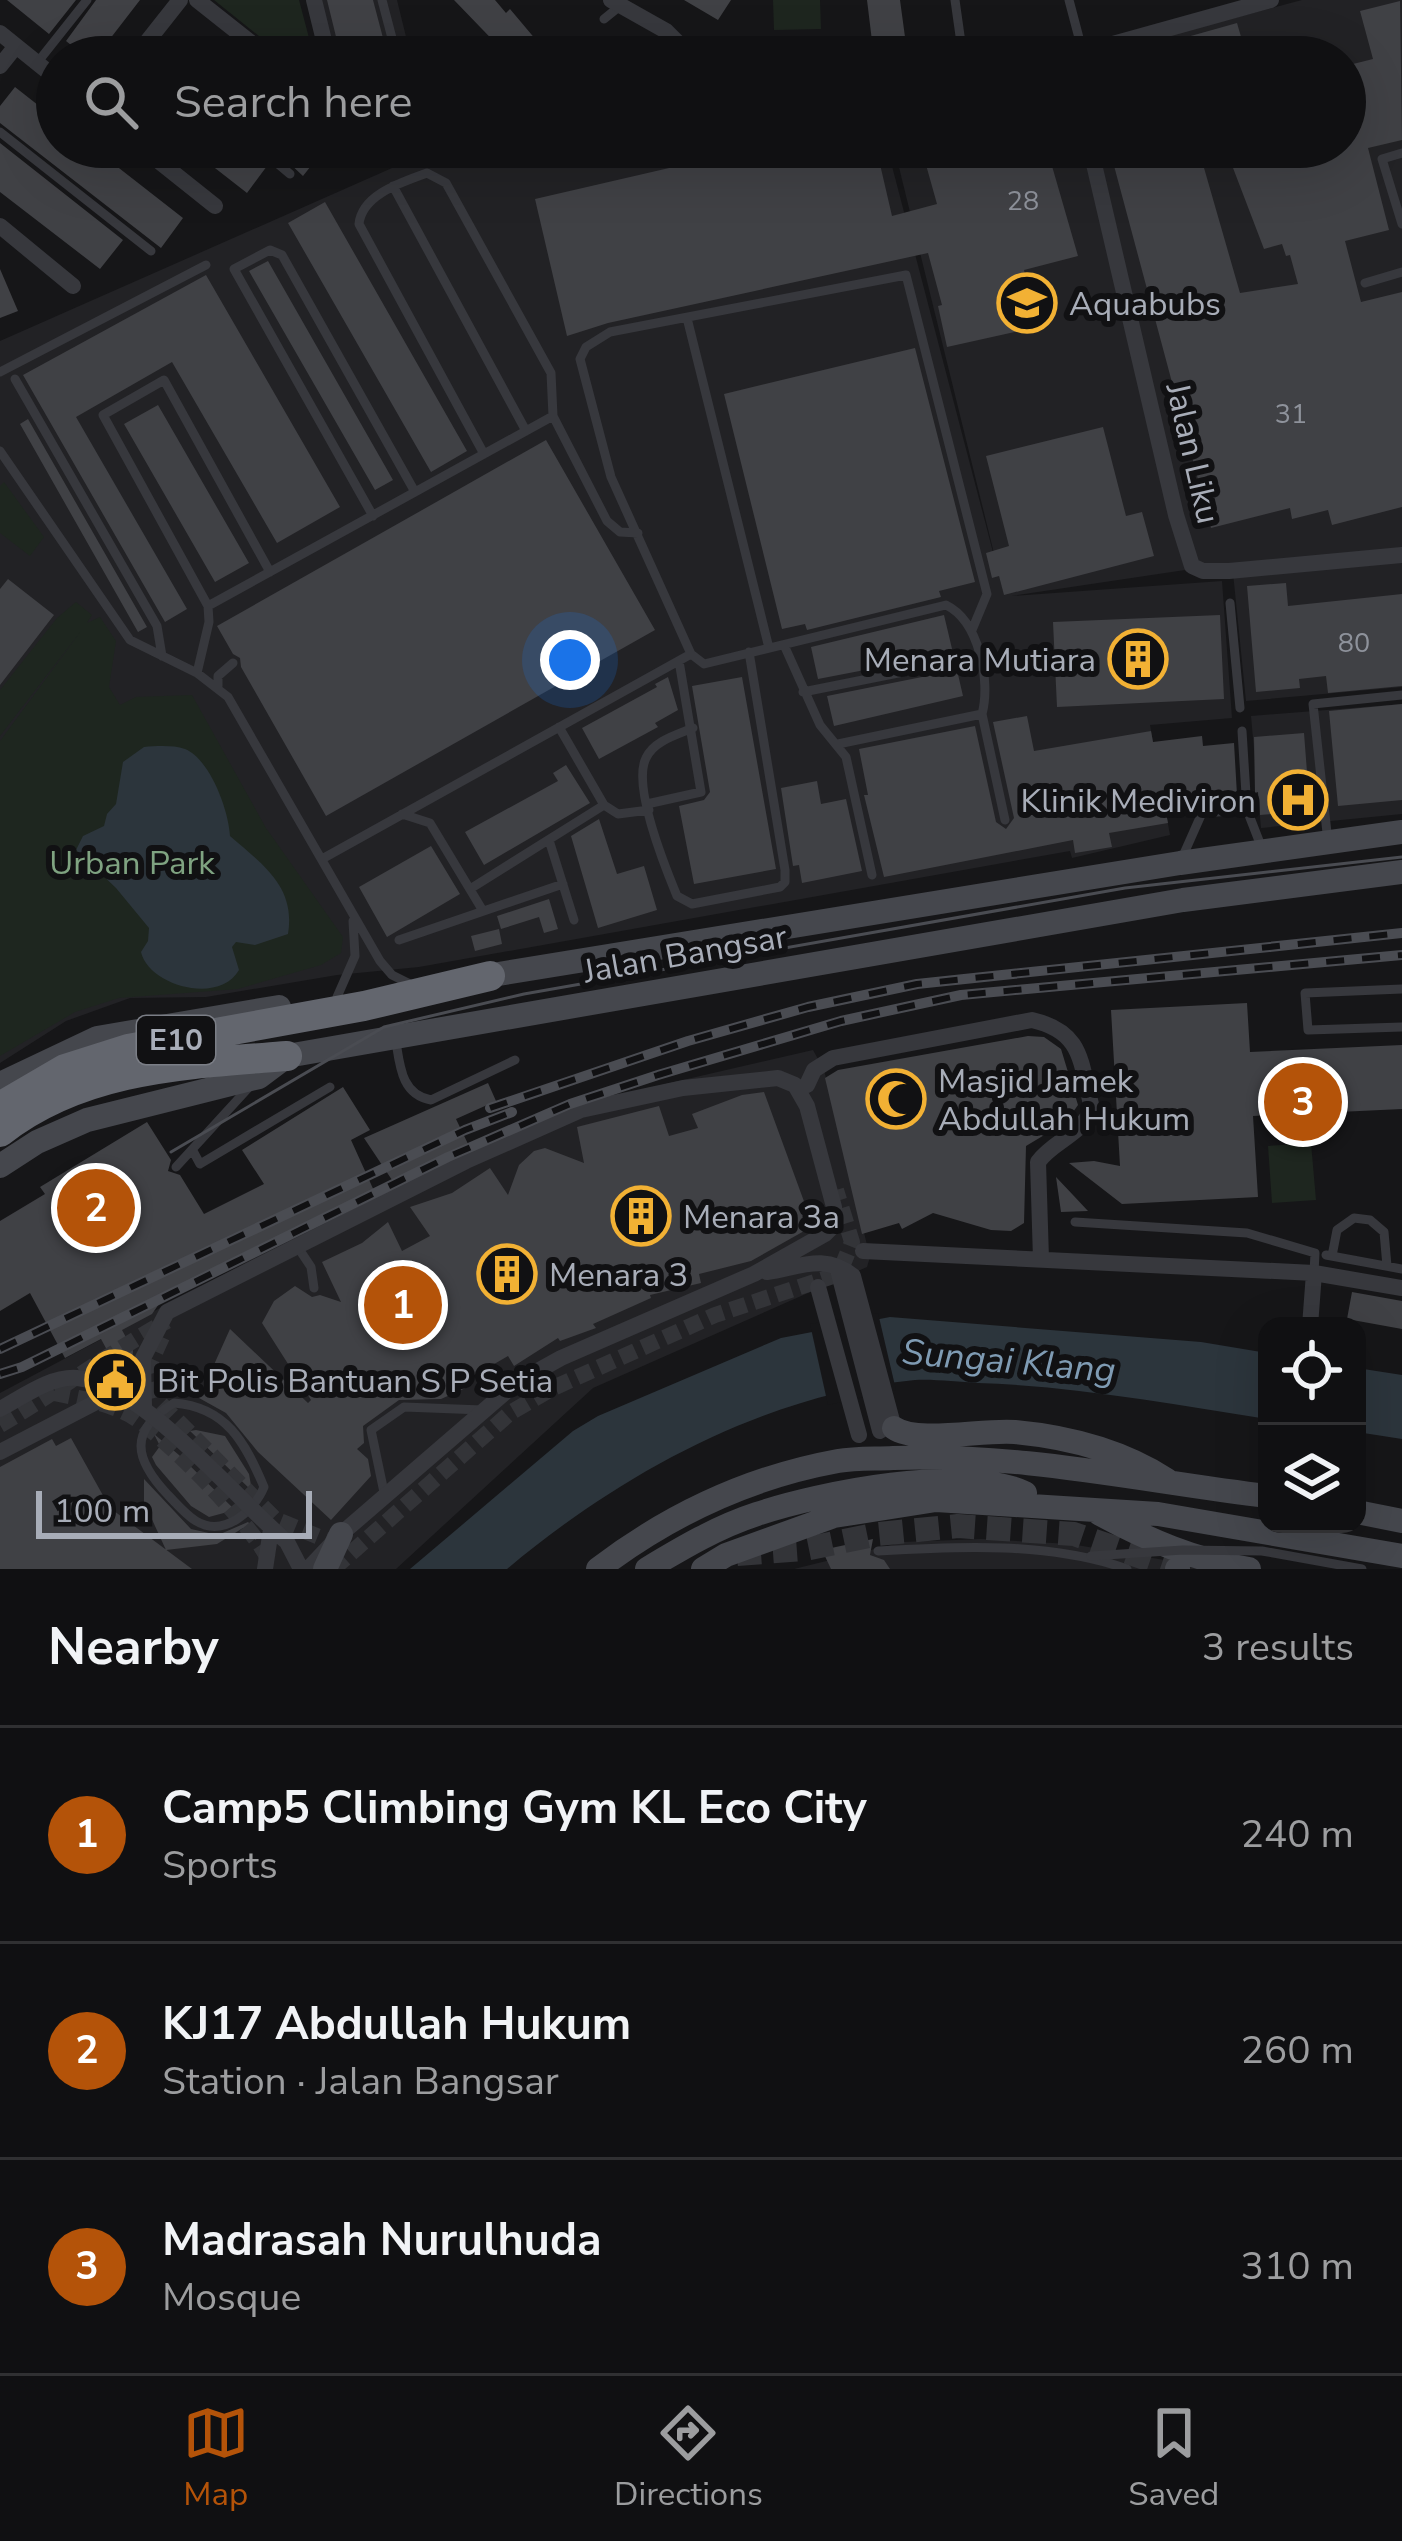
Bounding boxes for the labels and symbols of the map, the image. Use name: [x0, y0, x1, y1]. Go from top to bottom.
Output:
house number: 28: [1007, 183, 1039, 220]
school or university icon: Aquabubs: [996, 272, 1058, 334]
place label: Aquabubs: [1069, 282, 1221, 327]
street label: Jalan Liku: [1154, 378, 1231, 528]
house number: 31: [1275, 396, 1307, 433]
house number: 80: [1338, 625, 1370, 662]
building icon: Menara Mutiara: [1107, 628, 1169, 690]
your location: [540, 630, 600, 690]
place label: Menara Mutiara: [864, 638, 1096, 683]
hospital icon: Klinik Mediviron: [1267, 769, 1329, 831]
place label: Klinik Mediviron: [1021, 779, 1256, 824]
park label: Urban Park: [49, 841, 215, 886]
street label: Jalan Bangsar: [579, 914, 791, 995]
road number: E10: [137, 1016, 215, 1064]
pin: 3: [1264, 1057, 1342, 1147]
place label: Masjid Jamek Abdullah Hukum: [938, 1059, 1190, 1142]
mosque icon: Masjid Jamek Abdullah Hukum: [865, 1068, 927, 1130]
pin: 2: [57, 1163, 135, 1253]
building icon: Menara 3a: [610, 1185, 672, 1247]
place label: Menara 3a: [683, 1195, 840, 1240]
building icon: Menara 3: [476, 1243, 538, 1305]
place label: Menara 3: [549, 1253, 688, 1298]
pin: 1: [364, 1260, 442, 1350]
water label: Sungai Klang: [900, 1328, 1118, 1395]
public building icon: Bit Polis Bantuan S P Setia: [84, 1349, 146, 1411]
place label: Bit Polis Bantuan S P Setia: [157, 1359, 553, 1404]
scale bar: [36, 1485, 312, 1538]

